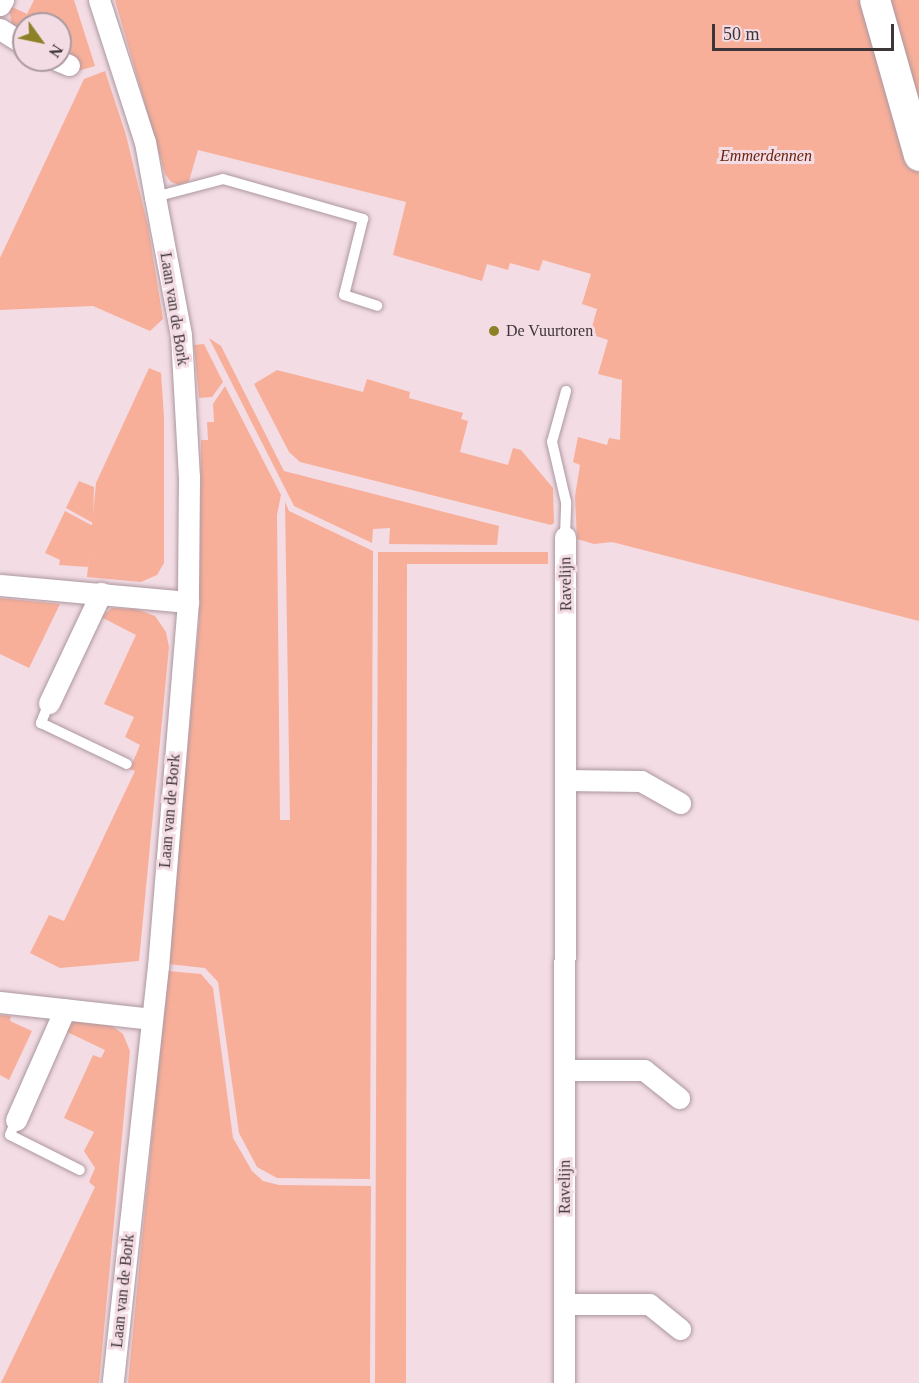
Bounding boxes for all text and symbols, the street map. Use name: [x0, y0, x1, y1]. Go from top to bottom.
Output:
north arrow: [12, 12, 72, 72]
scale bar: [715, 12, 896, 50]
text: 50 m: [723, 24, 760, 44]
text: N: [46, 42, 66, 60]
park label: Emmerdennen: [720, 146, 812, 166]
street label: Laan van de Bork: [156, 251, 192, 367]
place label: De Vuurtoren: [506, 321, 593, 341]
marker: De Vuurtoren: [487, 324, 501, 338]
street label: Ravelijn: [556, 557, 576, 611]
street label: Laan van de Bork: [155, 753, 185, 869]
street label: Ravelijn: [555, 1160, 575, 1214]
street label: Laan van de Bork: [107, 1233, 139, 1349]

